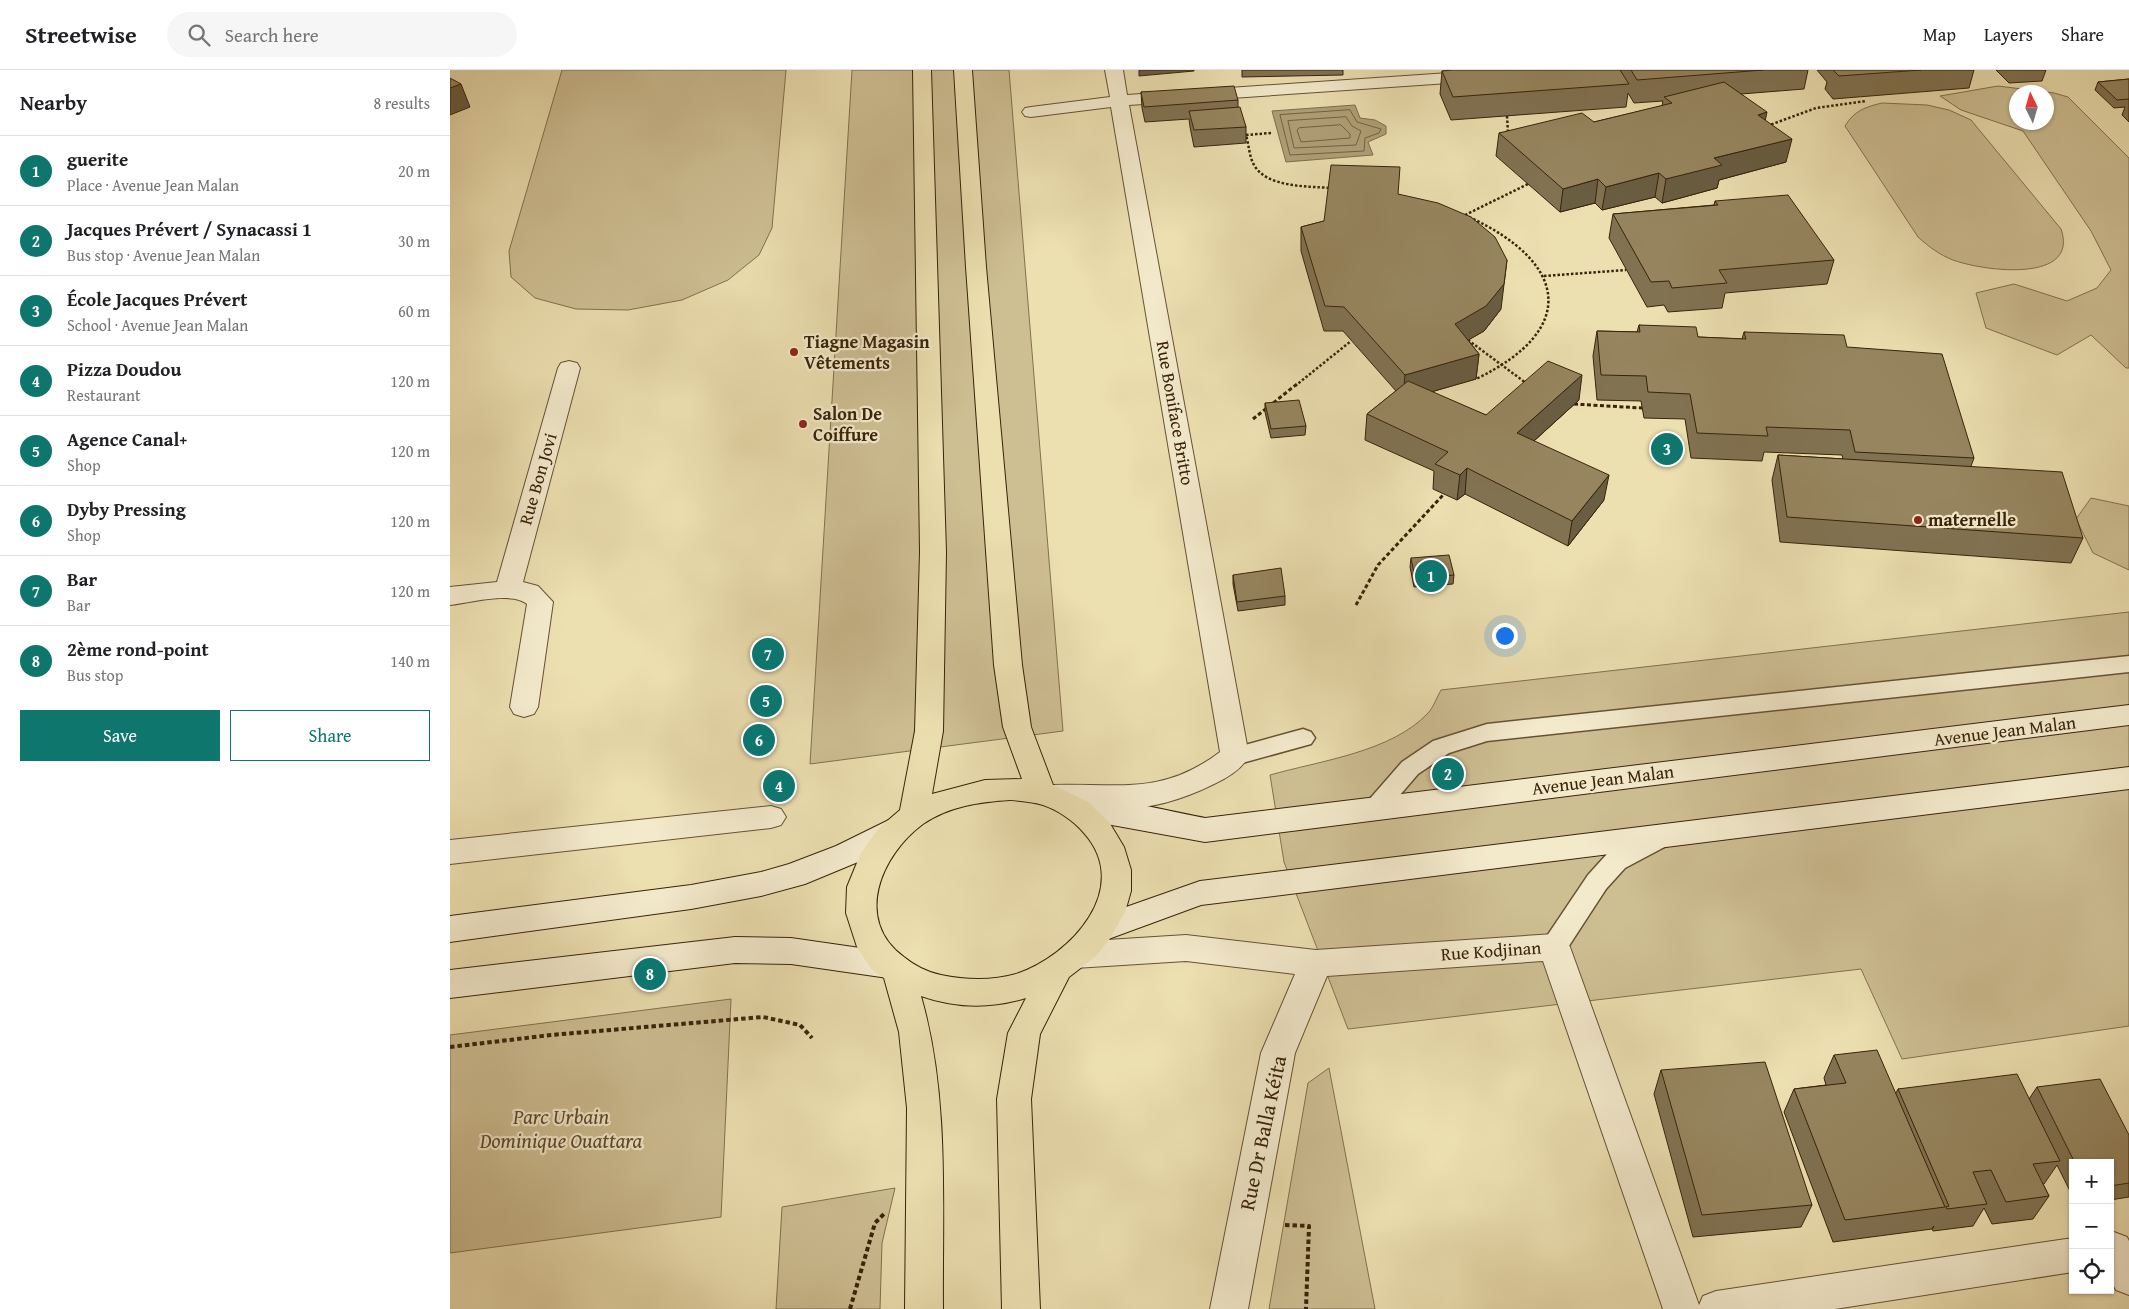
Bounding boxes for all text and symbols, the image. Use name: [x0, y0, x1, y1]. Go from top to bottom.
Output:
search box: [167, 12, 517, 57]
text: Streetwise: [25, 17, 137, 52]
icon: search: [185, 21, 213, 49]
text: Search here: [225, 21, 319, 49]
text: Map: [1923, 21, 1956, 48]
text: Layers: [1984, 21, 2033, 48]
text: Share: [2061, 21, 2104, 48]
north arrow: [2009, 85, 2054, 130]
text: Nearby: [20, 87, 87, 118]
text: 8 results: [373, 91, 430, 115]
text: guerite: [67, 145, 128, 173]
text: 1: [32, 159, 40, 183]
text: 20 m: [398, 159, 430, 183]
text: Place · Avenue Jean Malan: [67, 173, 239, 197]
text: Jacques Prévert / Synacassi 1: [67, 215, 312, 243]
text: 2: [32, 229, 40, 253]
text: 30 m: [398, 229, 430, 253]
text: Bus stop · Avenue Jean Malan: [67, 243, 260, 267]
text: École Jacques Prévert: [67, 285, 247, 313]
text: 3: [32, 299, 40, 323]
text: 60 m: [398, 299, 430, 323]
text: School · Avenue Jean Malan: [67, 313, 248, 337]
place label: Tiagne Magasin Vêtements: [804, 328, 930, 376]
street label: Rue Boniface Britto: [1149, 339, 1201, 487]
marker: Tiagne Magasin Vêtements: [788, 346, 800, 358]
text: Pizza Doudou: [67, 355, 181, 383]
text: 4: [32, 369, 40, 393]
text: 120 m: [390, 369, 430, 393]
text: Restaurant: [67, 383, 141, 407]
place label: Salon De Coiffure: [813, 400, 882, 448]
marker: Salon De Coiffure: [797, 418, 809, 430]
text: Agence Canal+: [67, 425, 187, 453]
street label: Rue Bon Jovi: [512, 430, 564, 528]
pin: 3: [1651, 430, 1683, 468]
text: 5: [32, 439, 40, 463]
text: 120 m: [390, 439, 430, 463]
text: Shop: [67, 453, 101, 477]
text: Dyby Pressing: [67, 495, 186, 523]
place label: maternelle: [1928, 506, 2016, 533]
text: 6: [32, 509, 40, 533]
text: 120 m: [390, 509, 430, 533]
marker: maternelle: [1912, 514, 1924, 526]
text: Shop: [67, 523, 101, 547]
pin: 1: [1415, 557, 1447, 595]
text: Bar: [67, 565, 97, 593]
text: 7: [32, 579, 40, 603]
text: 120 m: [390, 579, 430, 603]
text: Bar: [67, 593, 90, 617]
your location: [1492, 623, 1518, 649]
text: 2ème rond-point: [67, 635, 209, 663]
pin: 7: [752, 635, 784, 673]
text: 8: [32, 649, 40, 673]
text: 140 m: [390, 649, 430, 673]
text: Bus stop: [67, 663, 123, 687]
pin: 5: [750, 682, 782, 720]
street label: Avenue Jean Malan: [1932, 708, 2078, 753]
button: Save: [20, 710, 220, 761]
button: Share: [230, 710, 430, 761]
pin: 6: [743, 721, 775, 759]
pin: 2: [1432, 755, 1464, 793]
street label: Avenue Jean Malan: [1530, 757, 1676, 802]
pin: 4: [763, 767, 795, 805]
street label: Rue Kodjinan: [1440, 934, 1542, 967]
pin: 8: [634, 955, 666, 993]
street label: Rue Dr Balla Kéita: [1231, 1052, 1294, 1213]
park label: Parc Urbain Dominique Ouattara: [479, 1101, 643, 1156]
map controls: [2069, 1159, 2114, 1294]
button: +: [2069, 1159, 2114, 1204]
button: −: [2069, 1204, 2114, 1249]
button: locate: [2069, 1249, 2114, 1294]

